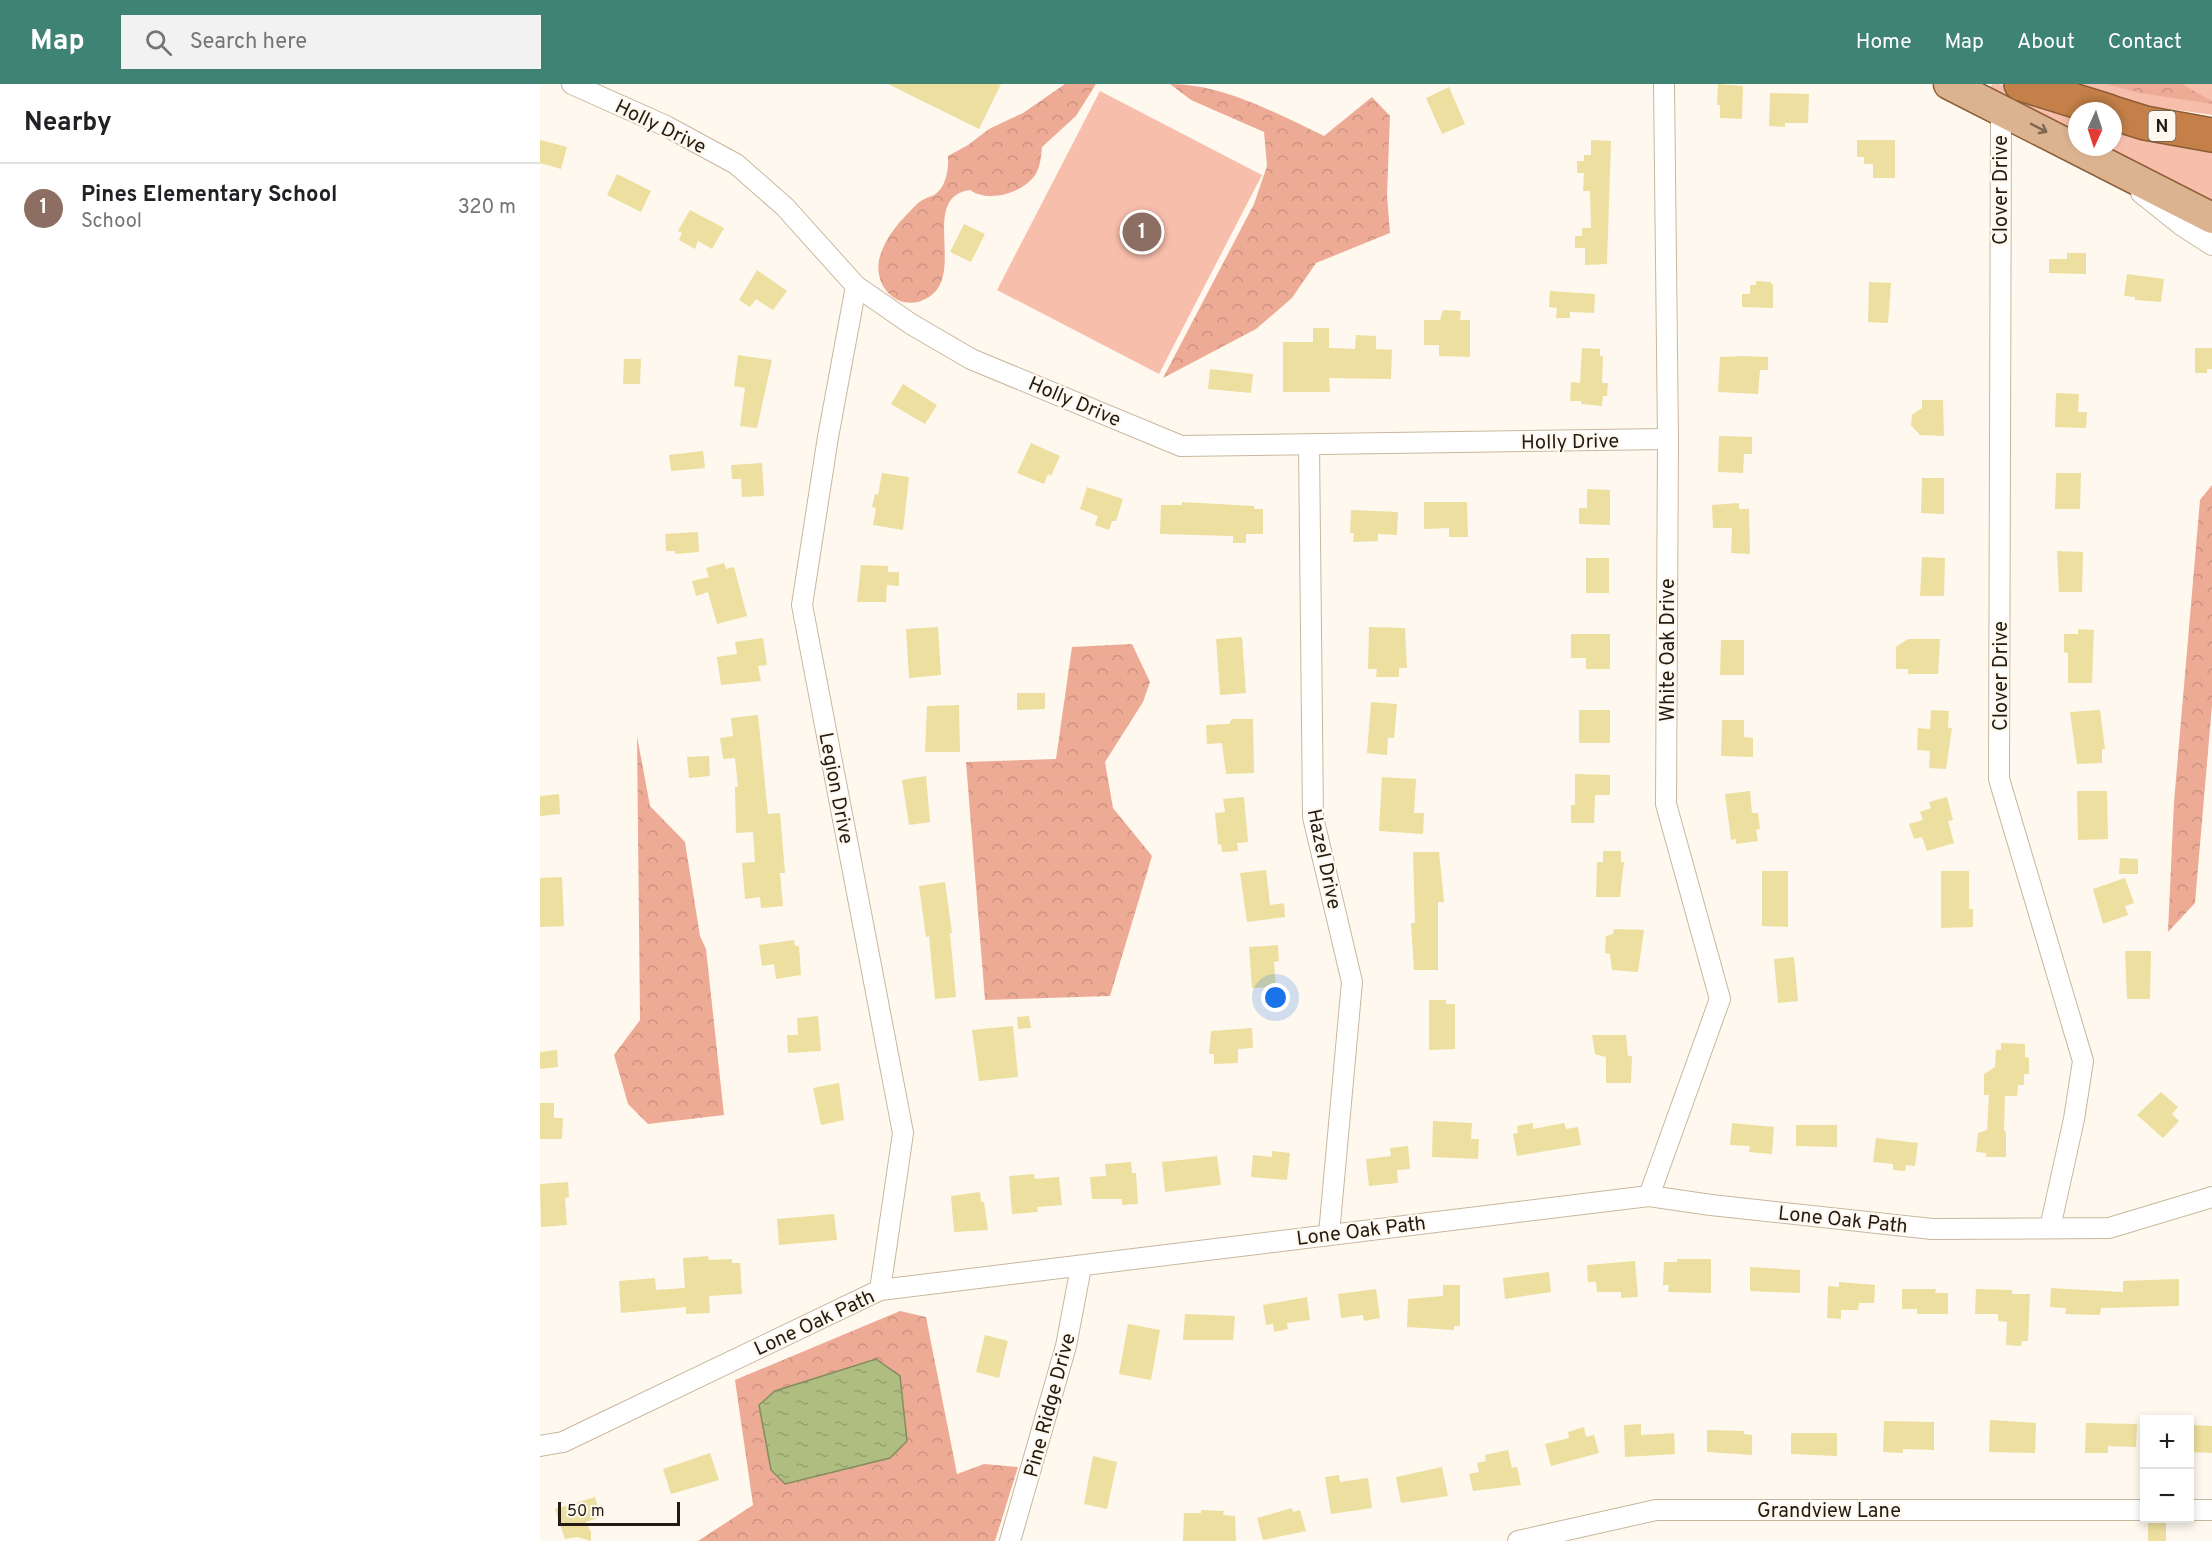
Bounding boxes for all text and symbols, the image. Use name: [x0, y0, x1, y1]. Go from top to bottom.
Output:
search box: [121, 15, 541, 69]
text: Map: [30, 24, 85, 60]
icon: search: [142, 26, 175, 59]
text: Search here: [190, 29, 307, 56]
text: Home: [1856, 29, 1912, 56]
text: Map: [1945, 29, 1984, 56]
text: About: [2017, 29, 2075, 56]
text: Contact: [2108, 29, 2182, 56]
street label: Holly Drive: [610, 95, 710, 161]
north arrow: [2068, 102, 2122, 156]
text: Nearby: [24, 107, 112, 140]
road number: N: [2148, 111, 2176, 141]
one-way arrow: [2029, 123, 2047, 135]
street label: Clover Drive: [1989, 135, 2015, 245]
text: Pines Elementary School: [81, 182, 338, 209]
text: 1: [40, 195, 48, 221]
text: 320 m: [458, 195, 516, 221]
text: School: [81, 209, 142, 235]
pin: 1: [1122, 210, 1162, 254]
street label: Holly Drive: [1024, 372, 1125, 434]
street label: Holly Drive: [1521, 429, 1619, 457]
street label: White Oak Drive: [1656, 578, 1682, 722]
street label: Clover Drive: [1989, 621, 2015, 731]
street label: Legion Drive: [811, 730, 859, 846]
street label: Hazel Drive: [1300, 807, 1346, 912]
your location: [1261, 983, 1290, 1012]
street label: Lone Oak Path: [1777, 1201, 1909, 1241]
street label: Lone Oak Path: [1295, 1211, 1427, 1253]
street label: Lone Oak Path: [750, 1285, 879, 1363]
street label: Pine Ridge Drive: [1019, 1331, 1083, 1481]
map controls: [2140, 1415, 2194, 1523]
button: +: [2140, 1415, 2194, 1469]
button: −: [2140, 1469, 2194, 1523]
scale bar: [558, 1499, 680, 1526]
street label: Grandview Lane: [1757, 1499, 1901, 1525]
text: 50 m: [567, 1502, 605, 1522]

